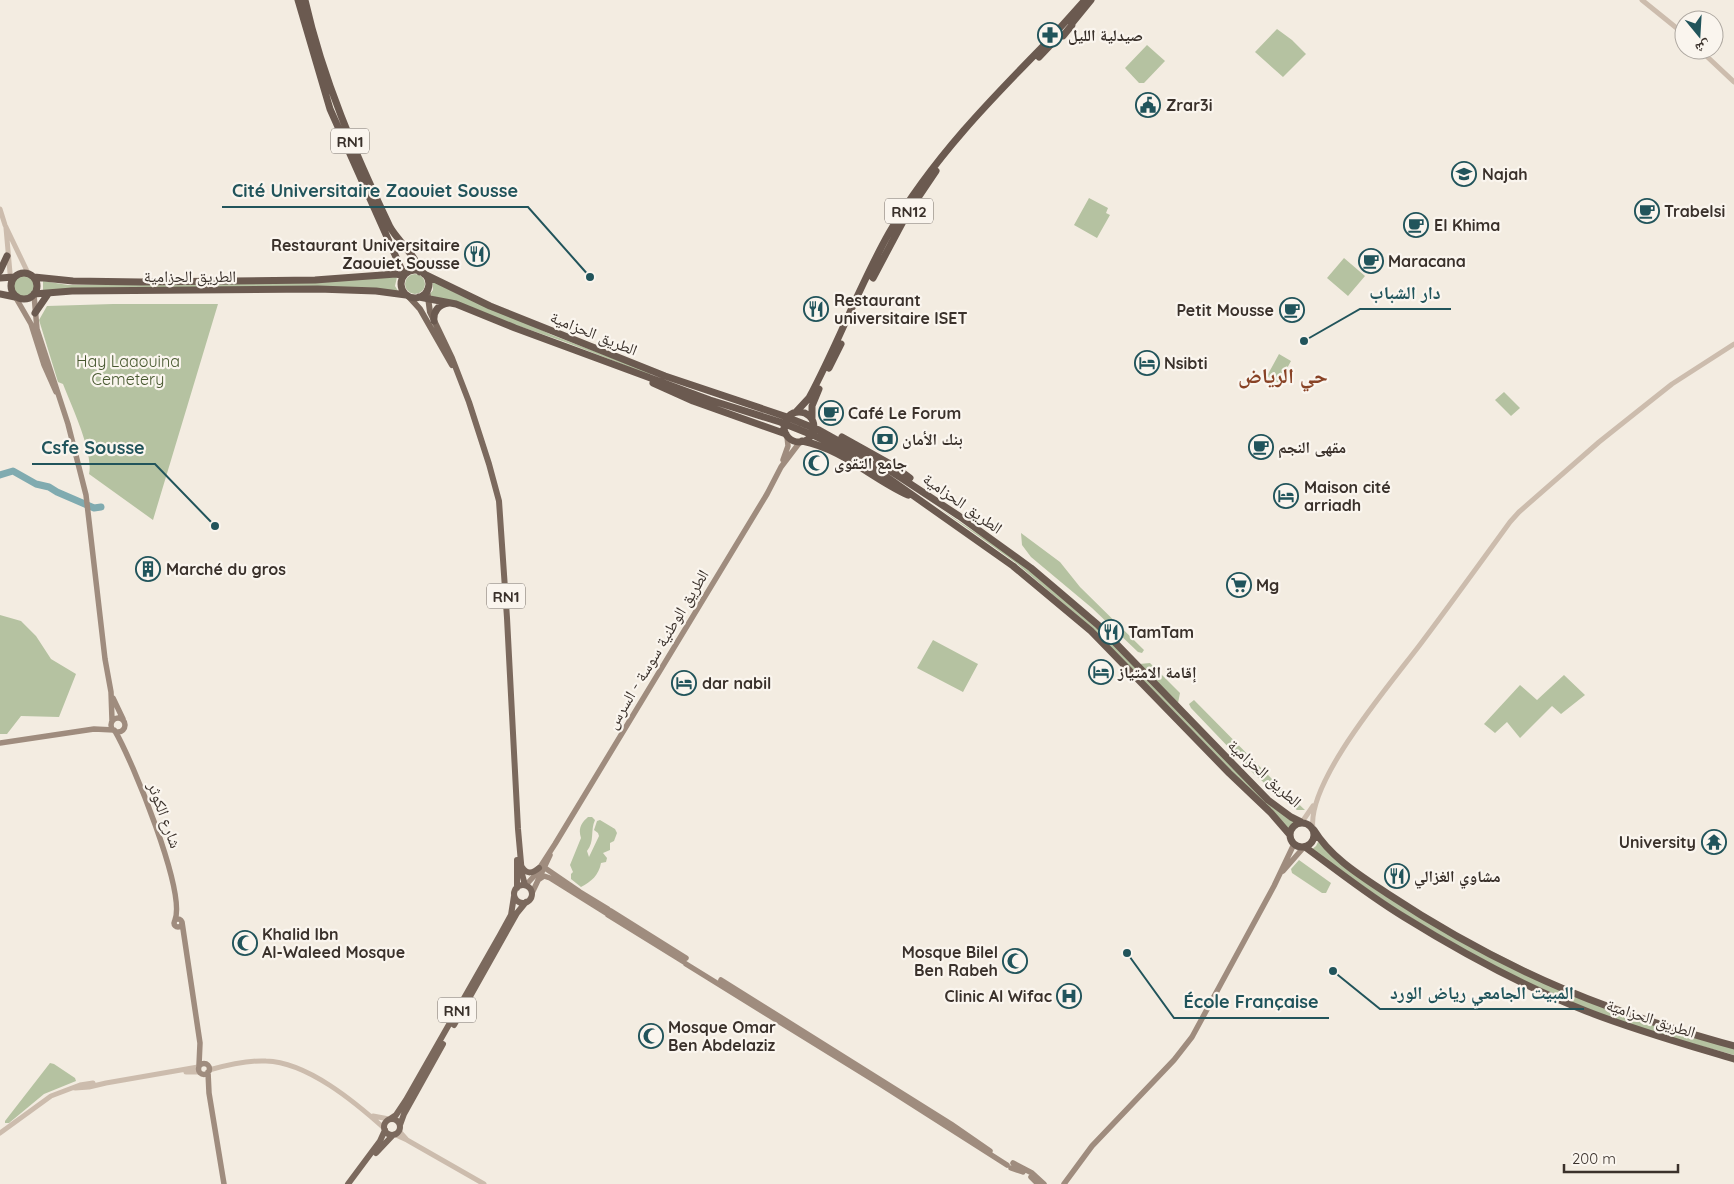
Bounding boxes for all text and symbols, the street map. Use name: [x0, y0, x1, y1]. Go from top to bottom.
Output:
north arrow: [1674, 10, 1724, 60]
pharmacy icon: صيدلية الليل: [1037, 22, 1063, 48]
place label: صيدلية الليل: [1068, 25, 1143, 45]
text: ش: [1693, 37, 1713, 58]
public building icon: Zrar3i: [1135, 92, 1161, 118]
place label: Zrar3i: [1166, 95, 1212, 115]
road number: RN1: [331, 128, 369, 154]
school or university icon: Najah: [1451, 161, 1477, 187]
place label: Najah: [1482, 164, 1528, 184]
callout: Cité Universitaire Zaouiet Sousse: [222, 174, 528, 207]
text: Cité Universitaire Zaouiet Sousse: [232, 179, 518, 202]
road number: RN12: [885, 198, 933, 224]
cafe icon: Trabelsi: [1634, 198, 1660, 224]
place label: Trabelsi: [1664, 201, 1725, 221]
cafe icon: El Khima: [1403, 212, 1429, 238]
place label: El Khima: [1434, 215, 1500, 235]
place label: Restaurant Universitaire Zaouiet Sousse: [271, 235, 460, 273]
restaurant icon: Restaurant Universitaire Zaouiet Sousse: [464, 241, 490, 267]
cafe icon: Maracana: [1358, 248, 1384, 274]
place label: Maracana: [1388, 251, 1466, 271]
street label: الطريق الحزامية: [144, 266, 236, 287]
callout: دار الشباب: [1360, 276, 1451, 309]
text: دار الشباب: [1369, 281, 1441, 304]
place label: Restaurant universitaire ISET: [834, 290, 968, 328]
restaurant icon: Restaurant universitaire ISET: [803, 296, 829, 322]
cafe icon: Petit Mousse: [1279, 297, 1305, 323]
place label: Petit Mousse: [1176, 300, 1274, 320]
street label: الطريق الحزامية: [547, 306, 641, 360]
hotel icon: Nsibti: [1134, 350, 1160, 376]
park label: Hay Laaouina Cemetery: [76, 351, 180, 389]
place label: Nsibti: [1164, 353, 1208, 373]
district label: حي الرياض: [1238, 362, 1328, 392]
cafe icon: Café Le Forum: [818, 400, 844, 426]
place label: Café Le Forum: [848, 403, 961, 423]
bank icon: بنك الأمان: [872, 426, 898, 452]
place label: بنك الأمان: [902, 429, 963, 449]
callout: Csfe Sousse: [32, 431, 155, 464]
cafe icon: مقهى النجم: [1248, 434, 1274, 460]
text: Csfe Sousse: [41, 436, 145, 459]
place label: مقهى النجم: [1278, 437, 1346, 459]
mosque icon: جامع التقوى: [803, 450, 829, 476]
place label: جامع التقوى: [834, 453, 907, 474]
street label: الطريق الحزامية: [919, 468, 1007, 538]
place label: Maison cité arriadh: [1304, 477, 1391, 515]
hotel icon: Maison cité arriadh: [1273, 483, 1299, 509]
building icon: Marché du gros: [135, 556, 161, 582]
place label: Marché du gros: [166, 559, 286, 579]
street label: الطريق الوطنية سوسة - السرس: [601, 566, 713, 733]
supermarket icon: Mg: [1226, 572, 1252, 598]
place label: Mg: [1256, 575, 1279, 595]
road number: RN1: [487, 584, 525, 608]
restaurant icon: TamTam: [1098, 619, 1124, 645]
place label: TamTam: [1128, 622, 1194, 642]
hotel icon: إقامة الامتياز: [1088, 659, 1114, 685]
place label: إقامة الامتياز: [1117, 662, 1197, 683]
hotel icon: dar nabil: [671, 670, 697, 696]
place label: dar nabil: [702, 673, 771, 693]
street label: الطريق الحزامية: [1223, 735, 1306, 812]
street label: شارع الكوثر: [143, 778, 186, 851]
temple icon: University: [1701, 829, 1727, 855]
place label: University: [1619, 832, 1696, 852]
restaurant icon: مشاوي الغزالي: [1384, 863, 1410, 889]
place label: مشاوي الغزالي: [1414, 866, 1501, 889]
place label: Khalid Ibn Al-Waleed Mosque: [262, 924, 405, 962]
mosque icon: Khalid Ibn Al-Waleed Mosque: [232, 930, 258, 956]
place label: Mosque Bilel Ben Rabeh: [902, 942, 998, 980]
mosque icon: Mosque Bilel Ben Rabeh: [1002, 948, 1028, 974]
callout: المبيت الجامعي رياض الورد: [1380, 976, 1584, 1009]
text: المبيت الجامعي رياض الورد: [1390, 981, 1574, 1007]
hospital icon: Clinic Al Wifac: [1056, 983, 1082, 1009]
callout: École Française: [1174, 985, 1329, 1018]
place label: Clinic Al Wifac: [945, 986, 1052, 1006]
text: École Française: [1183, 990, 1319, 1013]
street label: الطريق الحزامية: [1604, 994, 1698, 1043]
road number: RN1: [438, 998, 476, 1022]
place label: Mosque Omar Ben Abdelaziz: [668, 1017, 776, 1055]
mosque icon: Mosque Omar Ben Abdelaziz: [638, 1023, 664, 1049]
scale bar: [1564, 1142, 1678, 1174]
text: 200 m: [1572, 1149, 1616, 1168]

